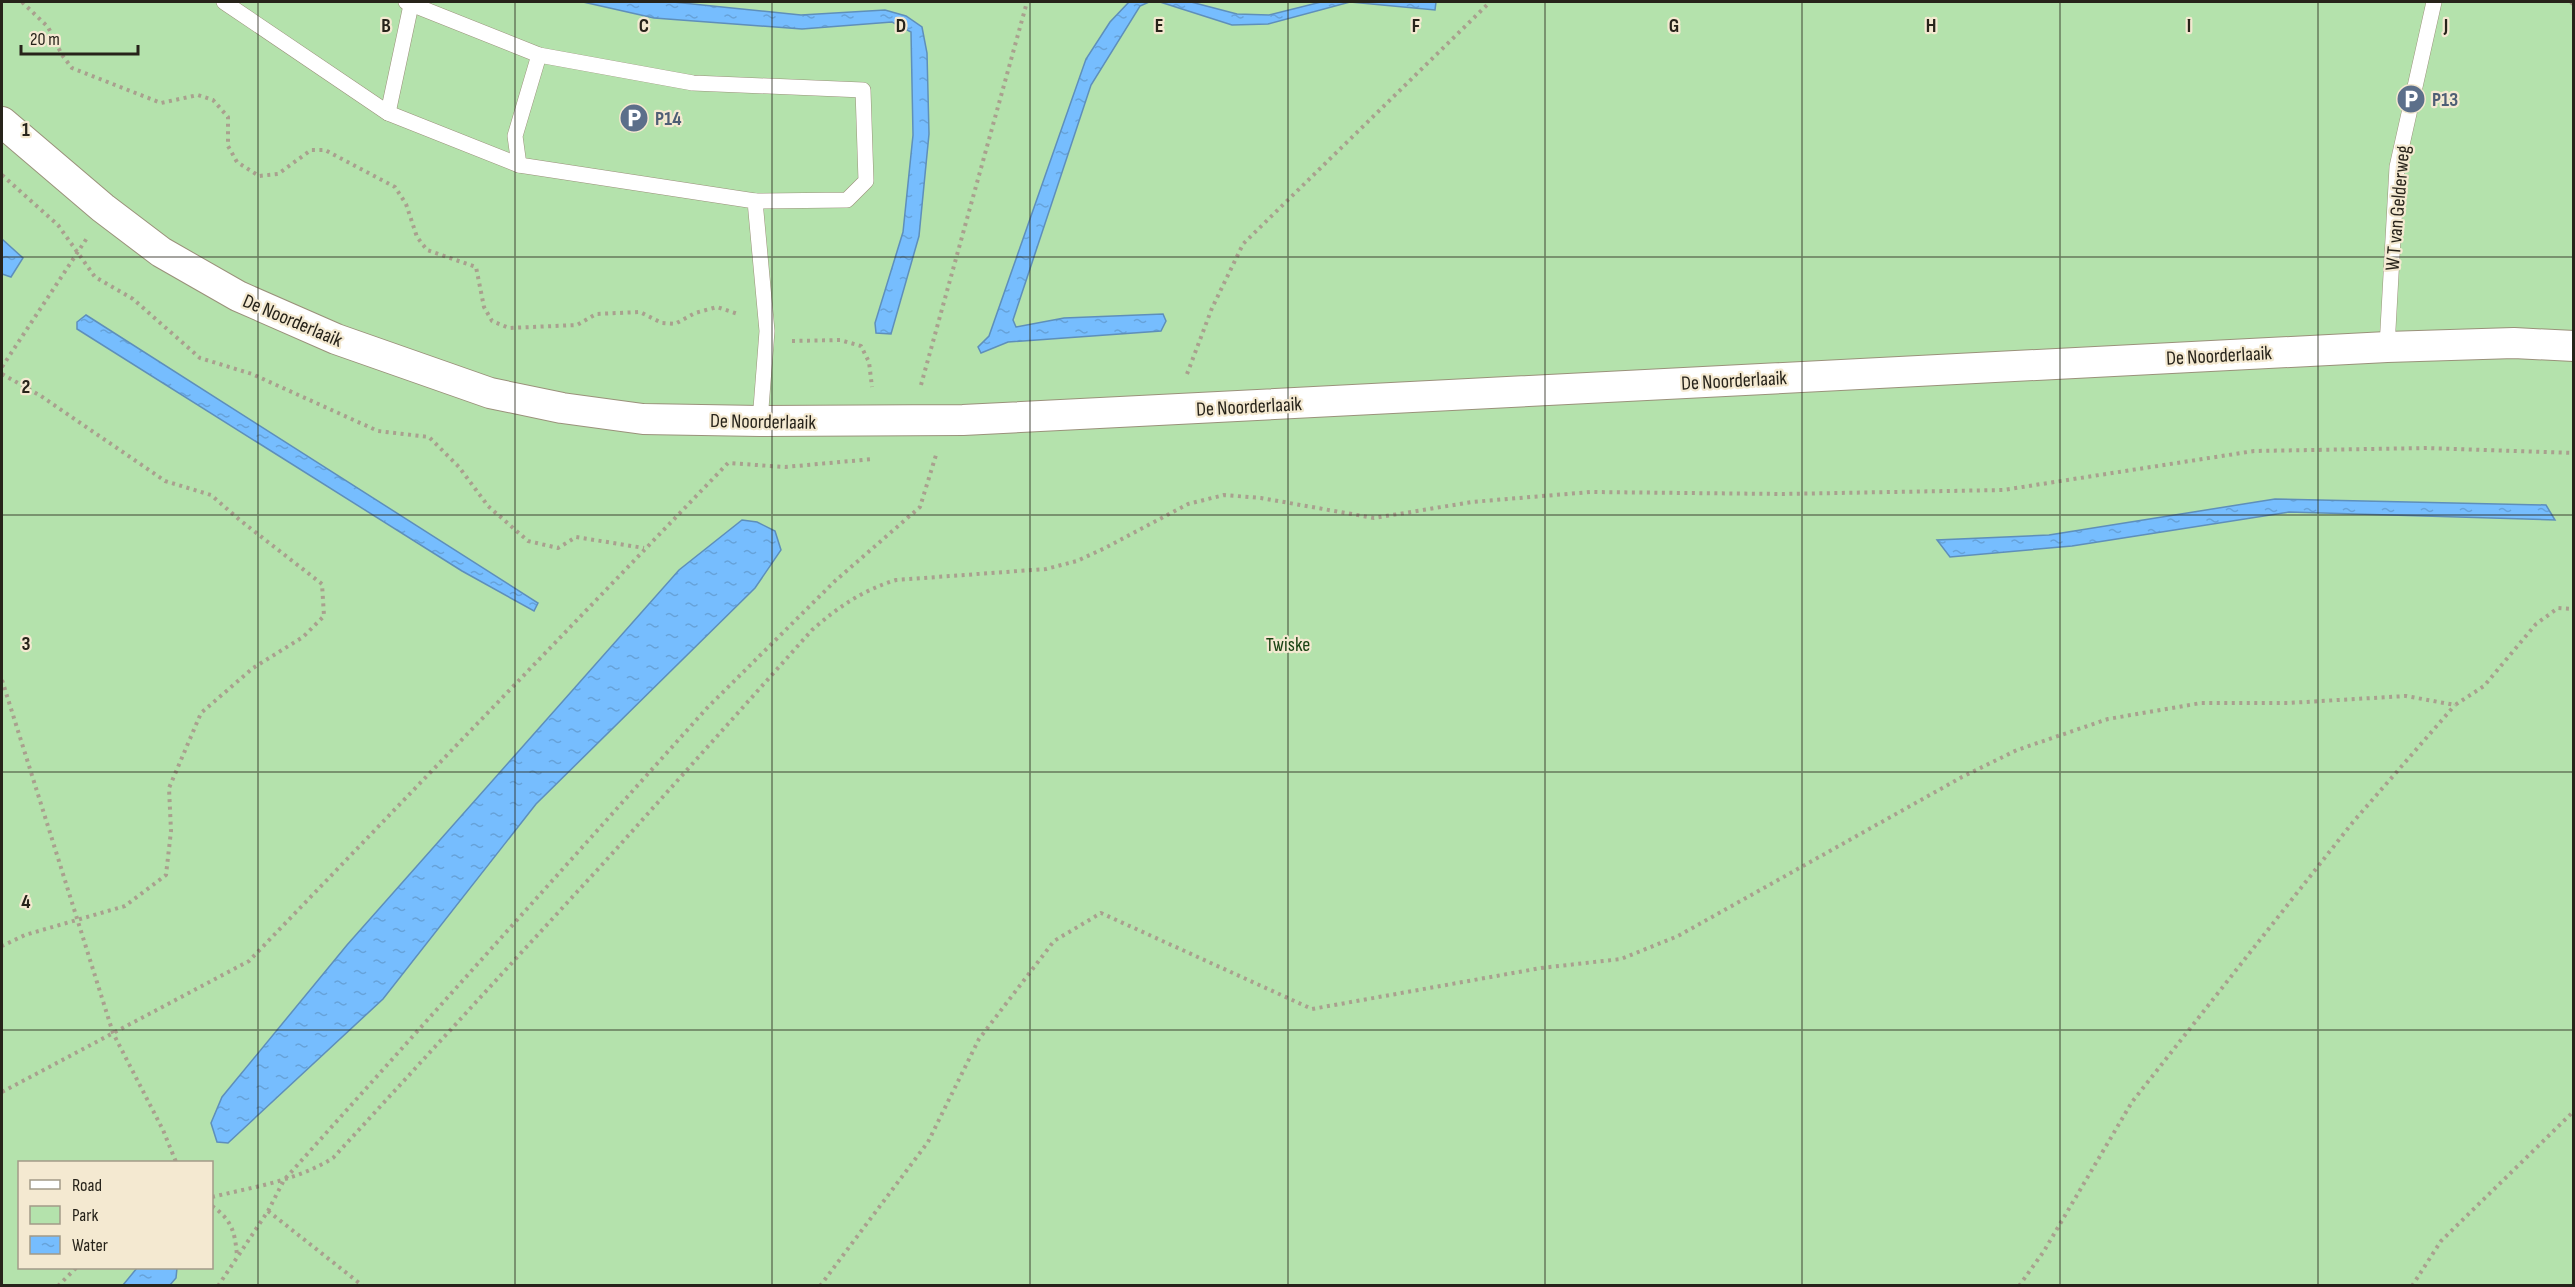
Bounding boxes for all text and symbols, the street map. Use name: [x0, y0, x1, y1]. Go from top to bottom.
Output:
text: B: [381, 14, 391, 38]
text: C: [639, 14, 649, 38]
text: D: [896, 14, 906, 38]
text: E: [1155, 14, 1163, 38]
text: F: [1412, 14, 1420, 38]
text: G: [1669, 14, 1679, 38]
text: H: [1926, 14, 1936, 38]
text: I: [2187, 14, 2191, 38]
text: J: [2443, 14, 2448, 38]
scale bar: [21, 18, 138, 56]
text: 20 m: [30, 29, 60, 50]
parking icon: P13: [2395, 83, 2427, 115]
place label: P13: [2432, 88, 2458, 112]
parking icon: P14: [618, 102, 650, 134]
place label: P14: [655, 107, 682, 131]
text: 1: [22, 118, 30, 142]
street label: W T van Gelderweg: [2381, 144, 2415, 272]
street label: De Noorderlaaik: [239, 289, 346, 353]
street label: De Noorderlaaik: [2166, 341, 2273, 371]
street label: De Noorderlaaik: [1681, 366, 1788, 396]
text: 2: [22, 375, 30, 399]
street label: De Noorderlaaik: [1196, 392, 1303, 422]
street label: De Noorderlaaik: [710, 409, 816, 435]
text: 3: [22, 632, 31, 656]
park label: Twiske: [1266, 633, 1310, 657]
text: 4: [21, 890, 31, 914]
legend: [18, 1161, 213, 1269]
text: Road: [72, 1175, 102, 1196]
text: Park: [72, 1205, 98, 1226]
text: Water: [72, 1235, 108, 1256]

